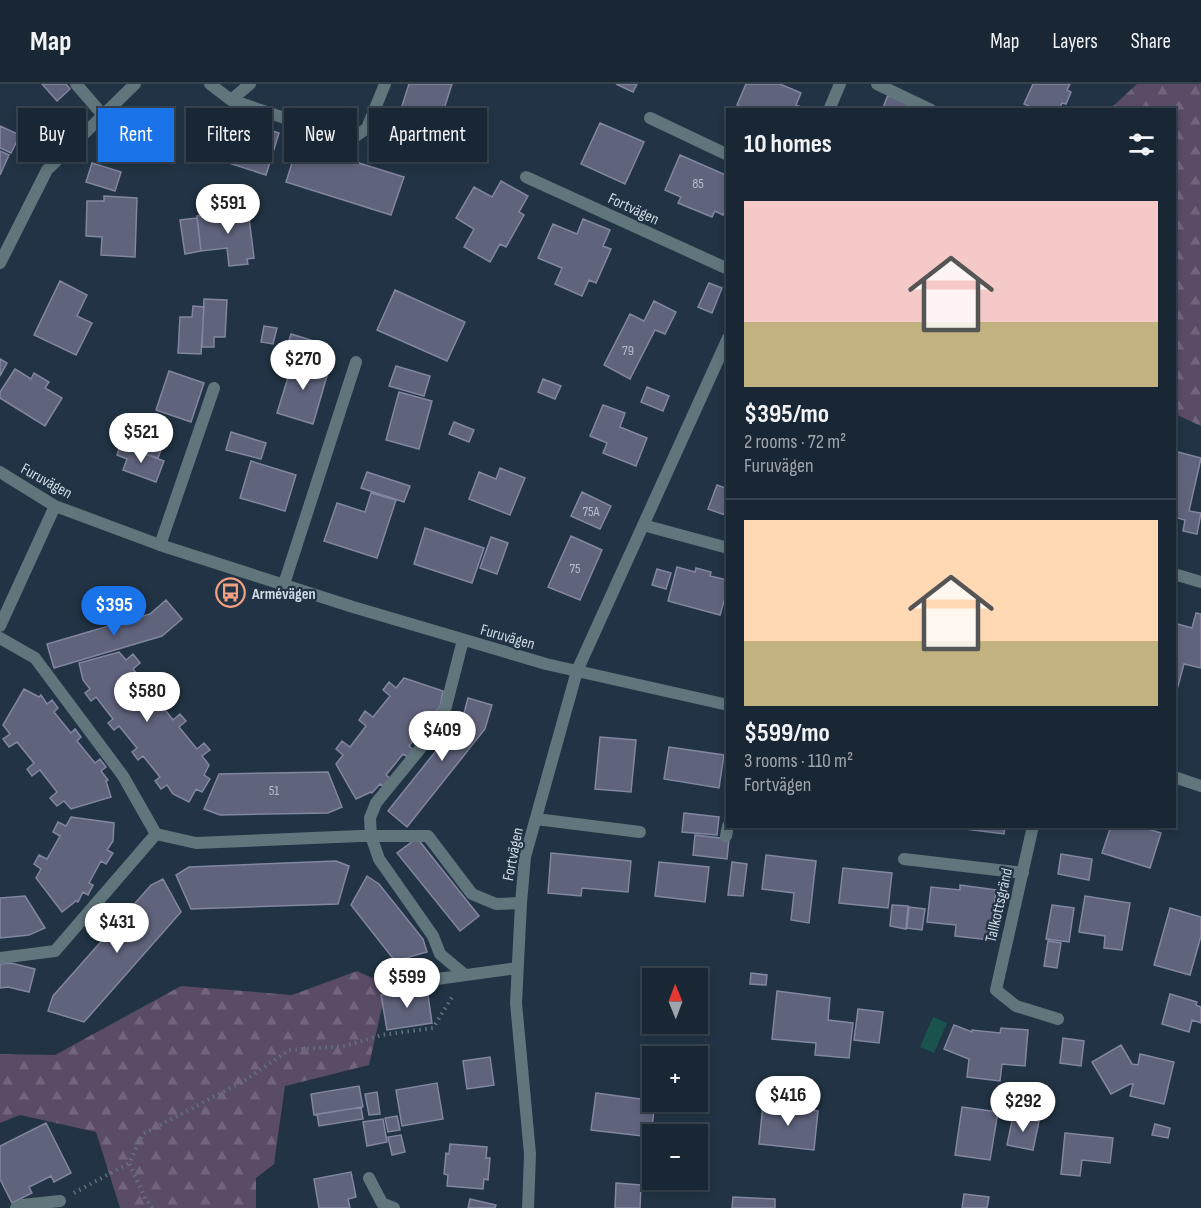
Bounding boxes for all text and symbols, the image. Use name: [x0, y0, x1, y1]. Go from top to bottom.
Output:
text: Map: [30, 25, 71, 58]
text: Map: [990, 29, 1019, 54]
text: Layers: [1052, 29, 1098, 54]
text: Share: [1131, 29, 1171, 54]
chip: Buy: [18, 108, 86, 162]
chip: Rent: [98, 108, 174, 162]
chip: Filters: [186, 108, 272, 162]
chip: New: [284, 108, 357, 162]
chip: Apartment: [369, 108, 487, 162]
icon: filters: [1125, 128, 1158, 161]
text: 10 homes: [744, 129, 832, 160]
house number: 85: [692, 175, 704, 192]
pin: $591: [192, 184, 264, 235]
street label: Fortvägen: [605, 189, 662, 229]
text: $591: [210, 191, 246, 215]
icon: home: [897, 240, 1005, 348]
pin: $270: [267, 340, 339, 391]
house number: 79: [622, 342, 634, 359]
text: $270: [284, 347, 322, 371]
text: $395/mo: [744, 399, 829, 430]
pin: $521: [105, 413, 177, 464]
text: $521: [123, 420, 159, 444]
text: 2 rooms · 72 m²: [744, 430, 846, 454]
text: Furuvägen: [744, 454, 814, 478]
street label: Furuvägen: [17, 459, 75, 503]
house number: 75A: [582, 503, 601, 520]
icon: home: [897, 559, 1005, 667]
house number: 75: [569, 560, 581, 577]
bus stop icon: Armévägen: [215, 577, 247, 609]
place label: Armévägen: [251, 585, 316, 604]
pin: $395: [78, 586, 150, 637]
text: $395: [95, 593, 133, 617]
street label: Furuvägen: [478, 621, 537, 654]
pin: $580: [111, 672, 183, 723]
text: $580: [128, 679, 166, 703]
pin: $409: [406, 711, 478, 762]
text: $409: [423, 718, 461, 742]
text: $599/mo: [744, 718, 830, 749]
text: 3 rooms · 110 m²: [744, 749, 853, 773]
text: Fortvägen: [744, 773, 811, 797]
house number: 51: [269, 782, 279, 799]
street label: Fortvägen: [499, 826, 528, 883]
street label: Tallkottsgränd: [982, 866, 1017, 944]
pin: $431: [81, 903, 153, 954]
text: $431: [99, 910, 135, 934]
pin: $599: [371, 958, 443, 1009]
text: $599: [388, 965, 426, 989]
north arrow: [642, 968, 708, 1034]
map controls: [642, 968, 708, 1190]
button: +: [642, 1046, 708, 1112]
pin: $416: [752, 1076, 824, 1127]
pin: $292: [987, 1082, 1059, 1133]
text: $416: [770, 1083, 806, 1107]
text: $292: [1004, 1089, 1042, 1113]
button: −: [642, 1124, 708, 1190]

